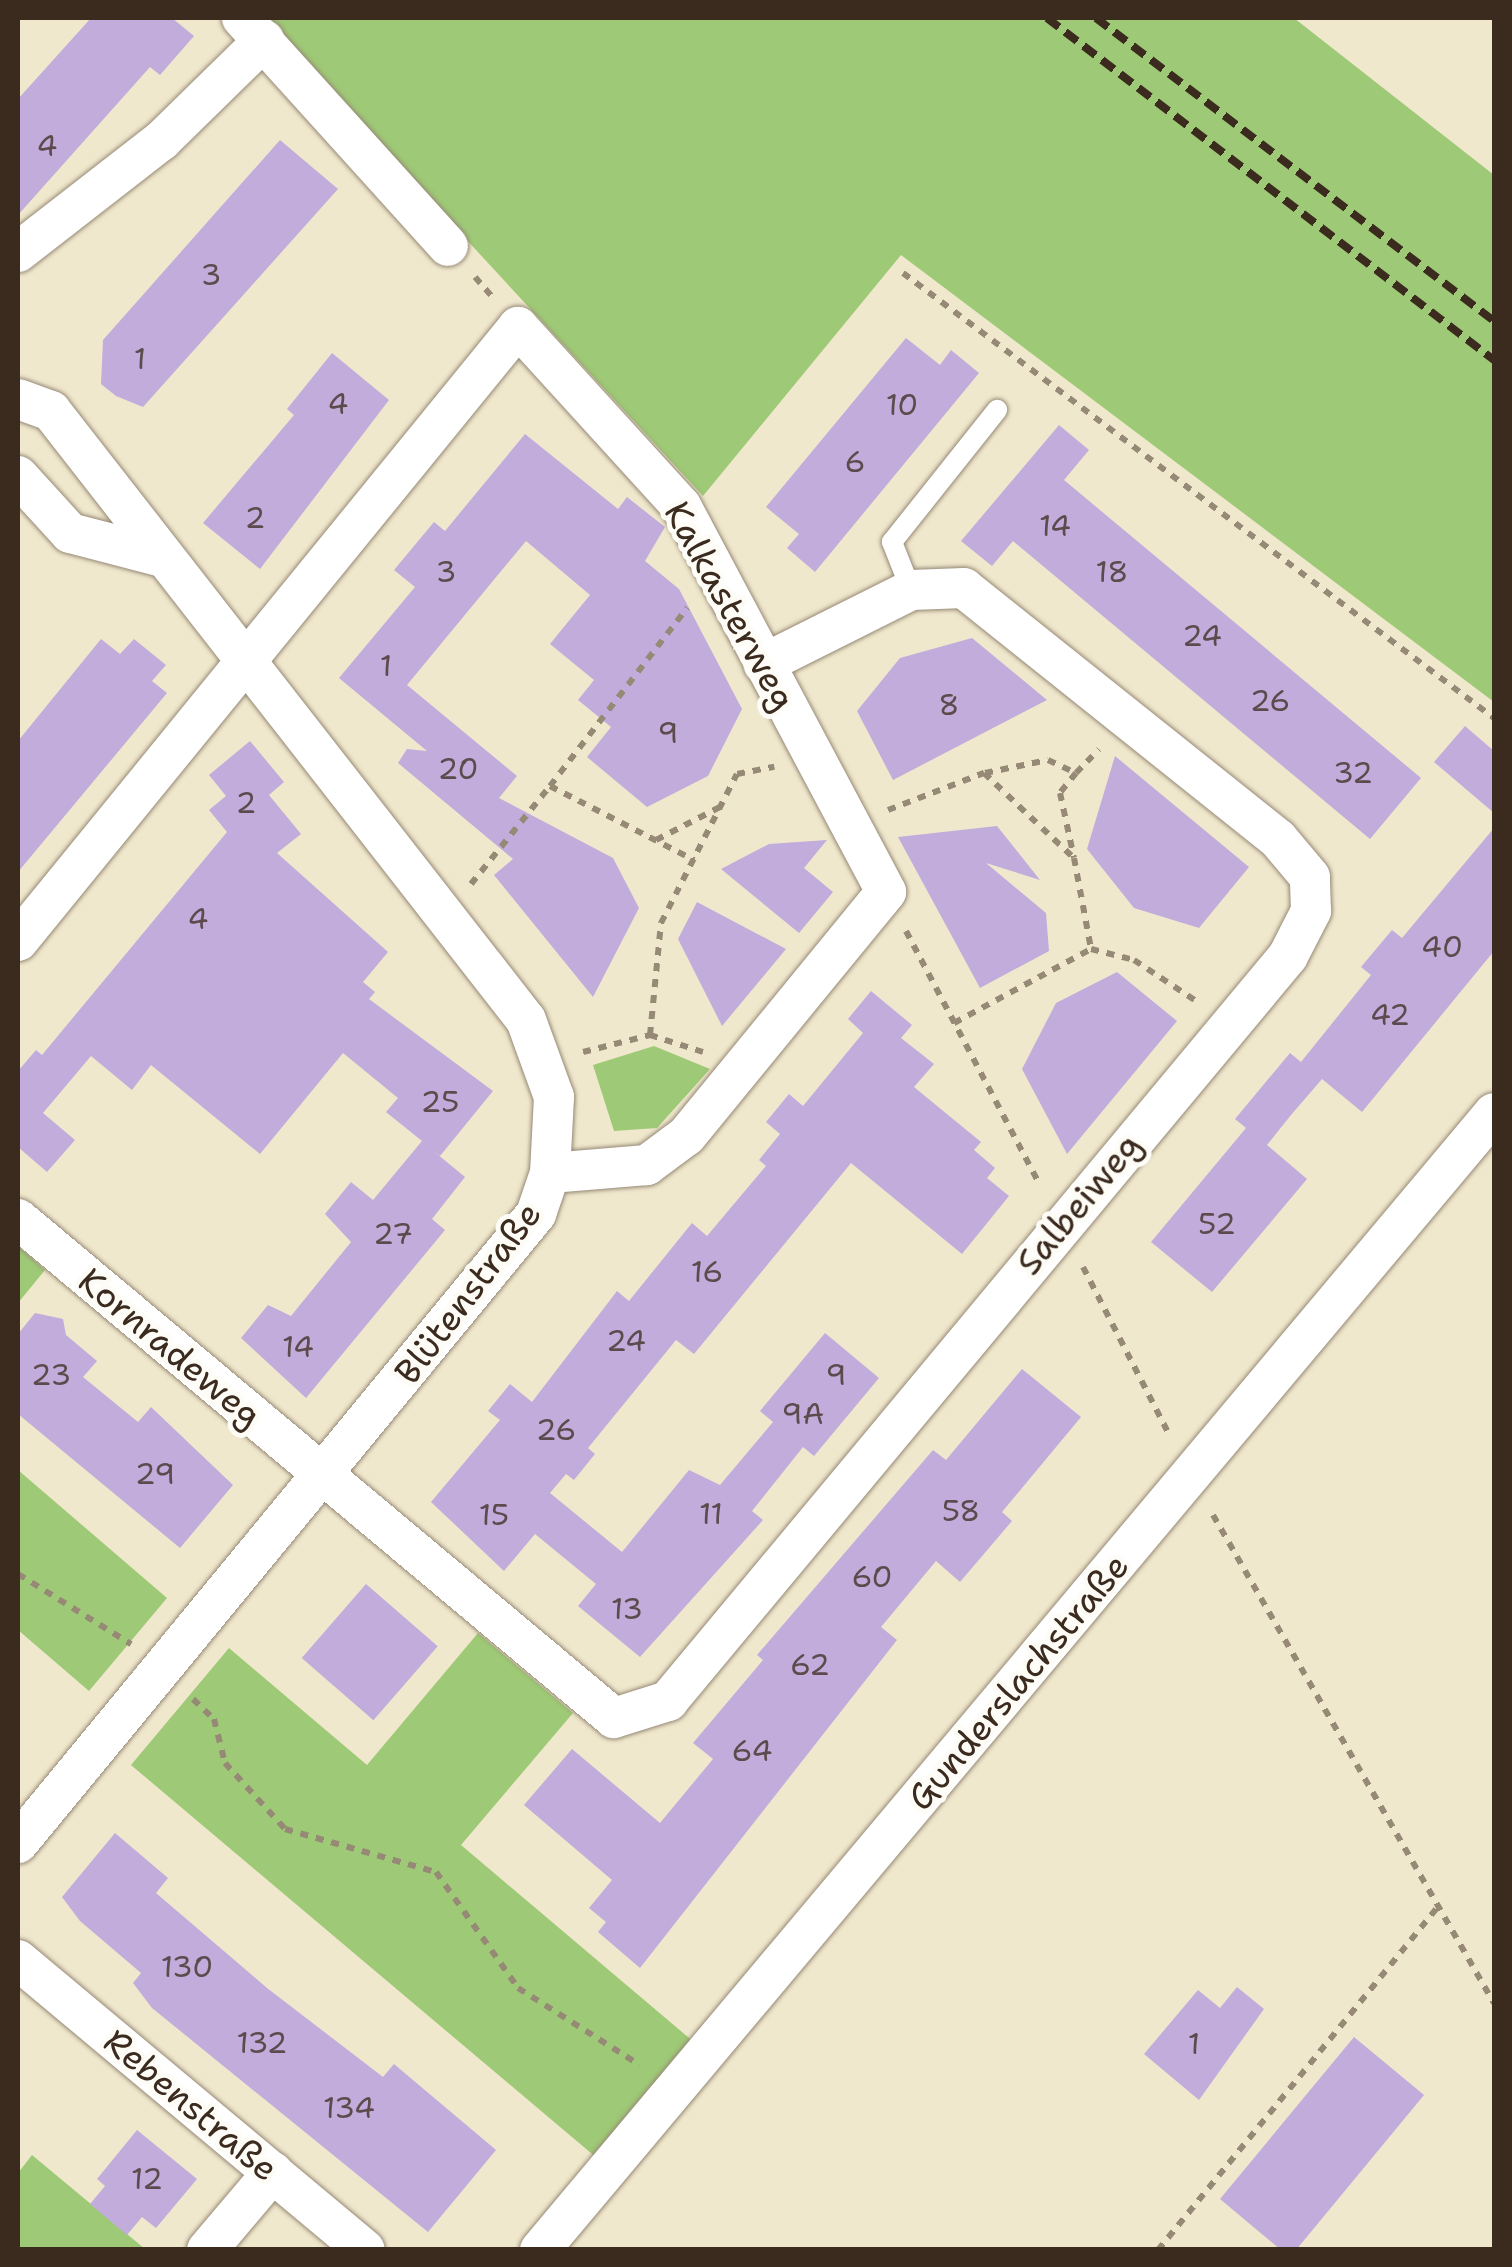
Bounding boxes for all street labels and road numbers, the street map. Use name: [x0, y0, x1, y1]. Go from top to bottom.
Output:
street label: Kalkasterweg: [655, 494, 805, 718]
street label: Salbeiweg: [1008, 1125, 1150, 1283]
street label: Blütenstraße: [386, 1194, 550, 1392]
street label: Kornradeweg: [70, 1259, 270, 1437]
street label: Gunderslachstraße: [899, 1545, 1137, 1819]
street label: Rebenstraße: [95, 2020, 287, 2190]

